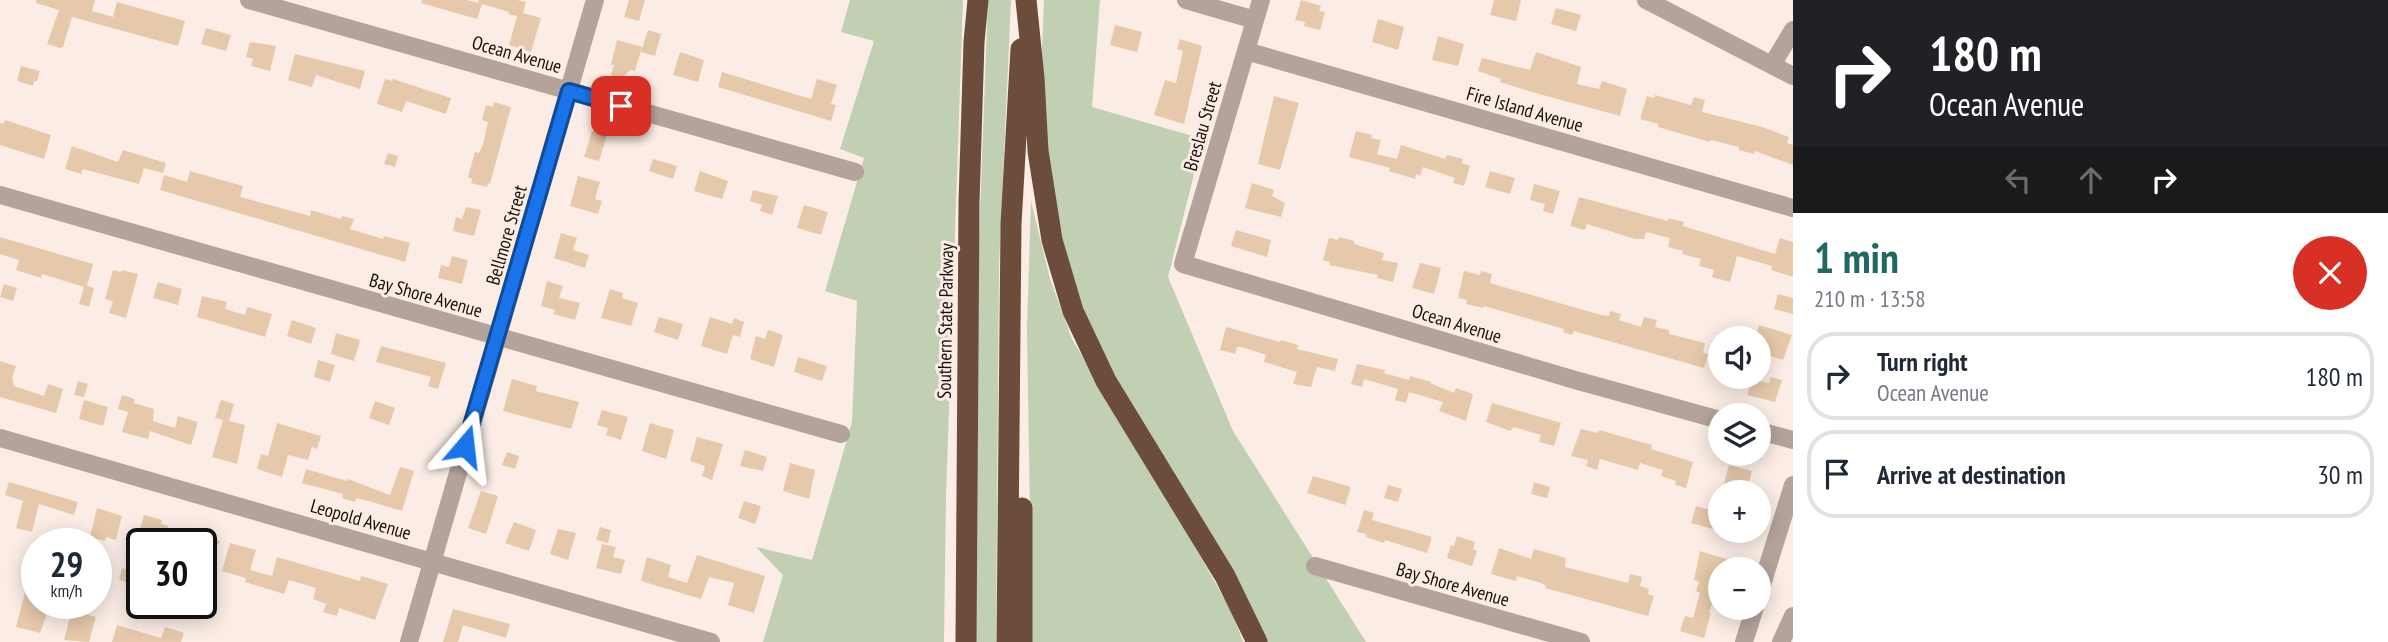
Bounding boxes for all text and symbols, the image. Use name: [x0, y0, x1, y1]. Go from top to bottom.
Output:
text: 180 m: [1929, 21, 2042, 85]
icon: right: [1814, 28, 1905, 119]
street label: Ocean Avenue: [469, 30, 565, 78]
pin: [591, 76, 651, 136]
street label: Breslau Street: [1178, 78, 1226, 174]
street label: Fire Island Avenue: [1464, 81, 1586, 137]
text: Ocean Avenue: [1929, 83, 2084, 125]
icon: arrive: [602, 87, 640, 125]
icon: left: [1999, 161, 2037, 199]
icon: ahead: [2072, 161, 2110, 199]
icon: right: [2145, 161, 2183, 199]
street label: Bellmore Street: [480, 182, 532, 288]
text: 1 min: [1814, 230, 1899, 285]
button: close: [2293, 236, 2367, 310]
street label: Southern State Parkway: [932, 242, 958, 399]
street label: Bay Shore Avenue: [367, 267, 485, 323]
text: 210 m · 13:58: [1814, 284, 1926, 313]
street label: Ocean Avenue: [1409, 298, 1505, 348]
map controls: [1708, 326, 1771, 620]
button: sound: [1708, 326, 1771, 389]
text: Turn right: [1877, 345, 1968, 378]
icon: right: [1818, 357, 1856, 395]
text: 180 m: [2305, 360, 2363, 393]
text: Ocean Avenue: [1877, 378, 1989, 407]
button: layers: [1708, 403, 1771, 466]
position arrow: [428, 409, 502, 483]
icon: arrive: [1818, 455, 1856, 493]
text: Arrive at destination: [1877, 458, 2066, 491]
text: 30 m: [2317, 458, 2363, 491]
button: +: [1708, 480, 1771, 543]
street label: Leopold Avenue: [308, 493, 414, 545]
speed limit sign: 30: [126, 528, 217, 619]
text: 29: [50, 541, 83, 587]
street label: Bay Shore Avenue: [1394, 556, 1512, 612]
button: −: [1708, 557, 1771, 620]
text: km/h: [51, 579, 82, 602]

